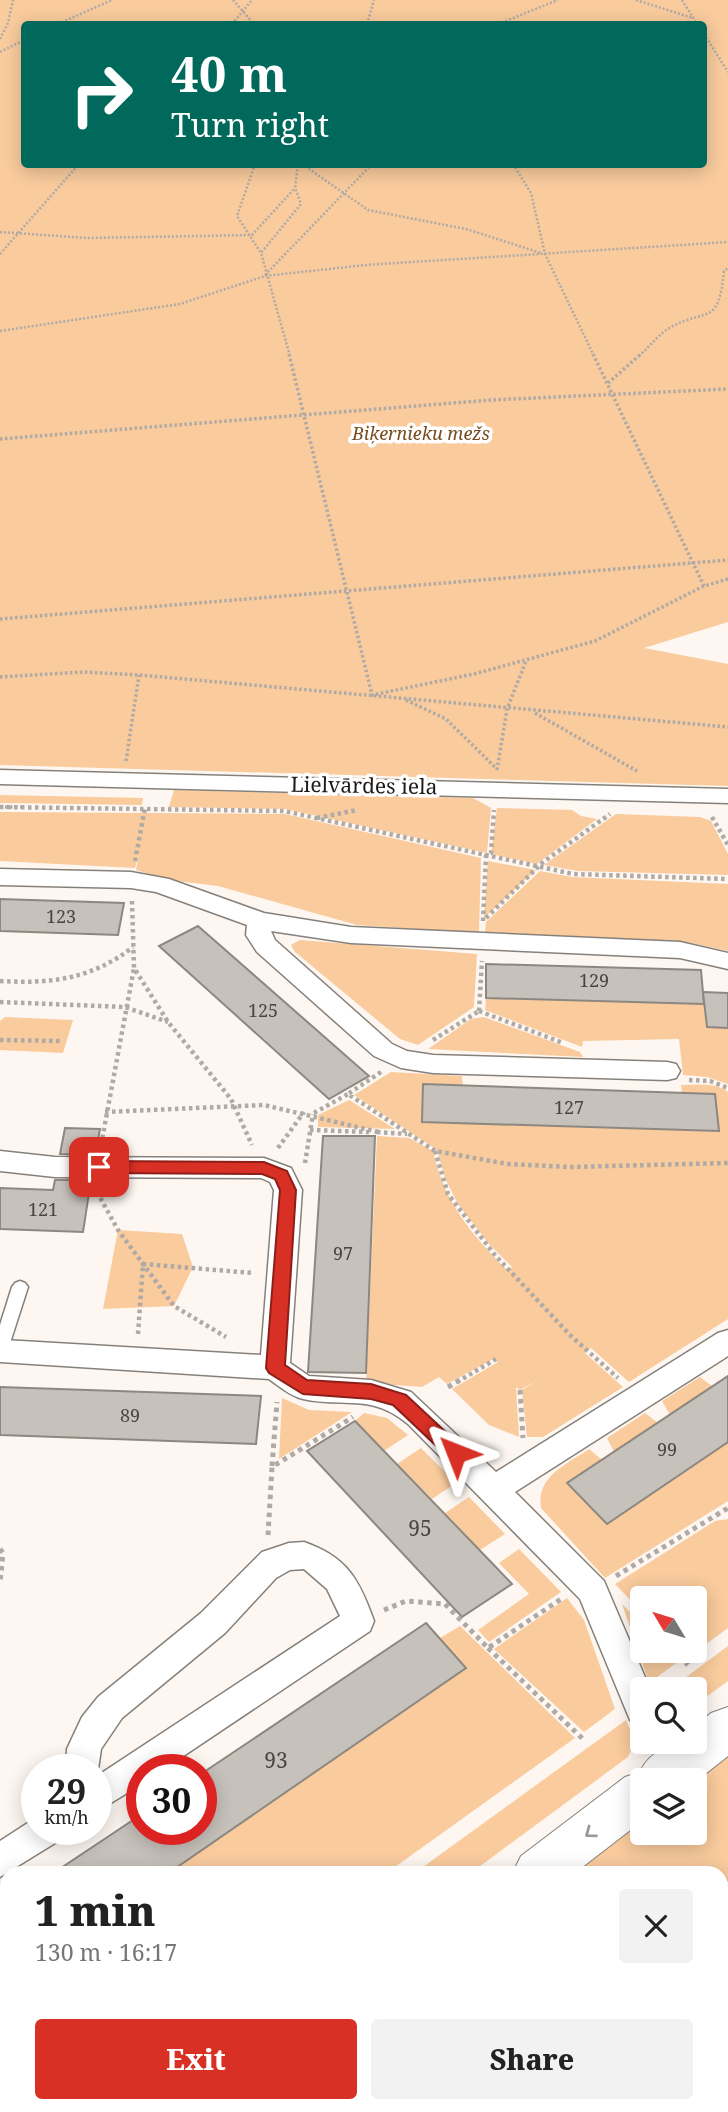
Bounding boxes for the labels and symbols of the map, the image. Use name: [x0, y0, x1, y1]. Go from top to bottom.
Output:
park label: Biķernieku mežs: [351, 421, 490, 445]
street label: Lielvārdes iela: [290, 770, 438, 800]
house number: 123: [46, 904, 76, 928]
house number: 129: [579, 968, 609, 992]
house number: 125: [248, 998, 278, 1022]
house number: 127: [554, 1095, 584, 1119]
pin: [69, 1137, 129, 1197]
house number: 121: [28, 1197, 58, 1221]
house number: 97: [333, 1241, 353, 1265]
house number: 89: [120, 1403, 140, 1427]
position arrow: [419, 1416, 493, 1490]
house number: 99: [657, 1437, 677, 1461]
house number: 95: [408, 1514, 432, 1542]
north arrow: [630, 1586, 707, 1662]
house number: 93: [264, 1746, 288, 1774]
speed limit sign: 30: [126, 1754, 217, 1845]
one-way arrow: [586, 1825, 598, 1837]

